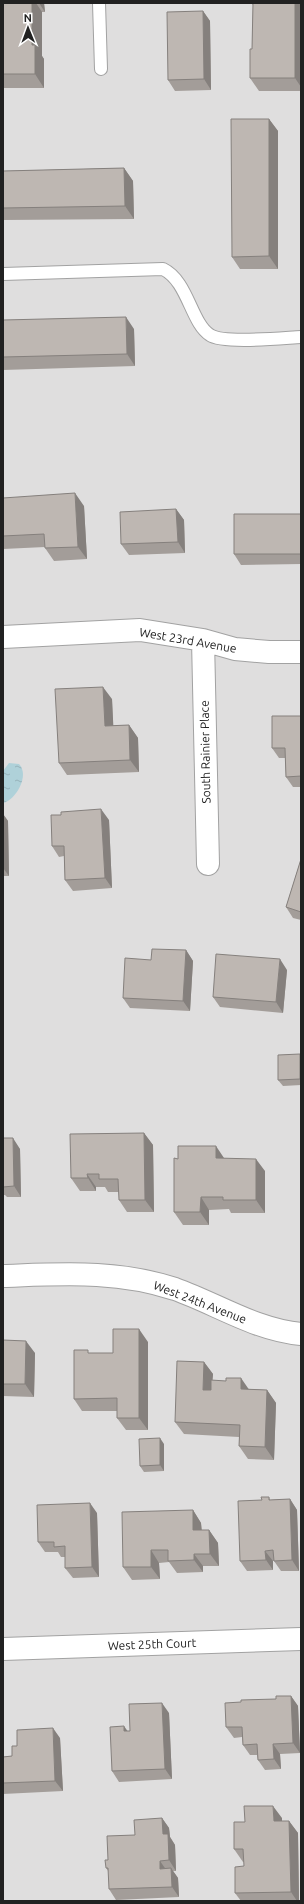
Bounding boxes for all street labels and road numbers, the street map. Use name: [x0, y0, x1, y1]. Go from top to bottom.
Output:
street label: West 23rd Avenue: [138, 625, 238, 655]
street label: South Rainier Place: [198, 700, 212, 804]
street label: West 24th Avenue: [152, 1278, 248, 1326]
street label: West 25th Court: [108, 1636, 197, 1652]

